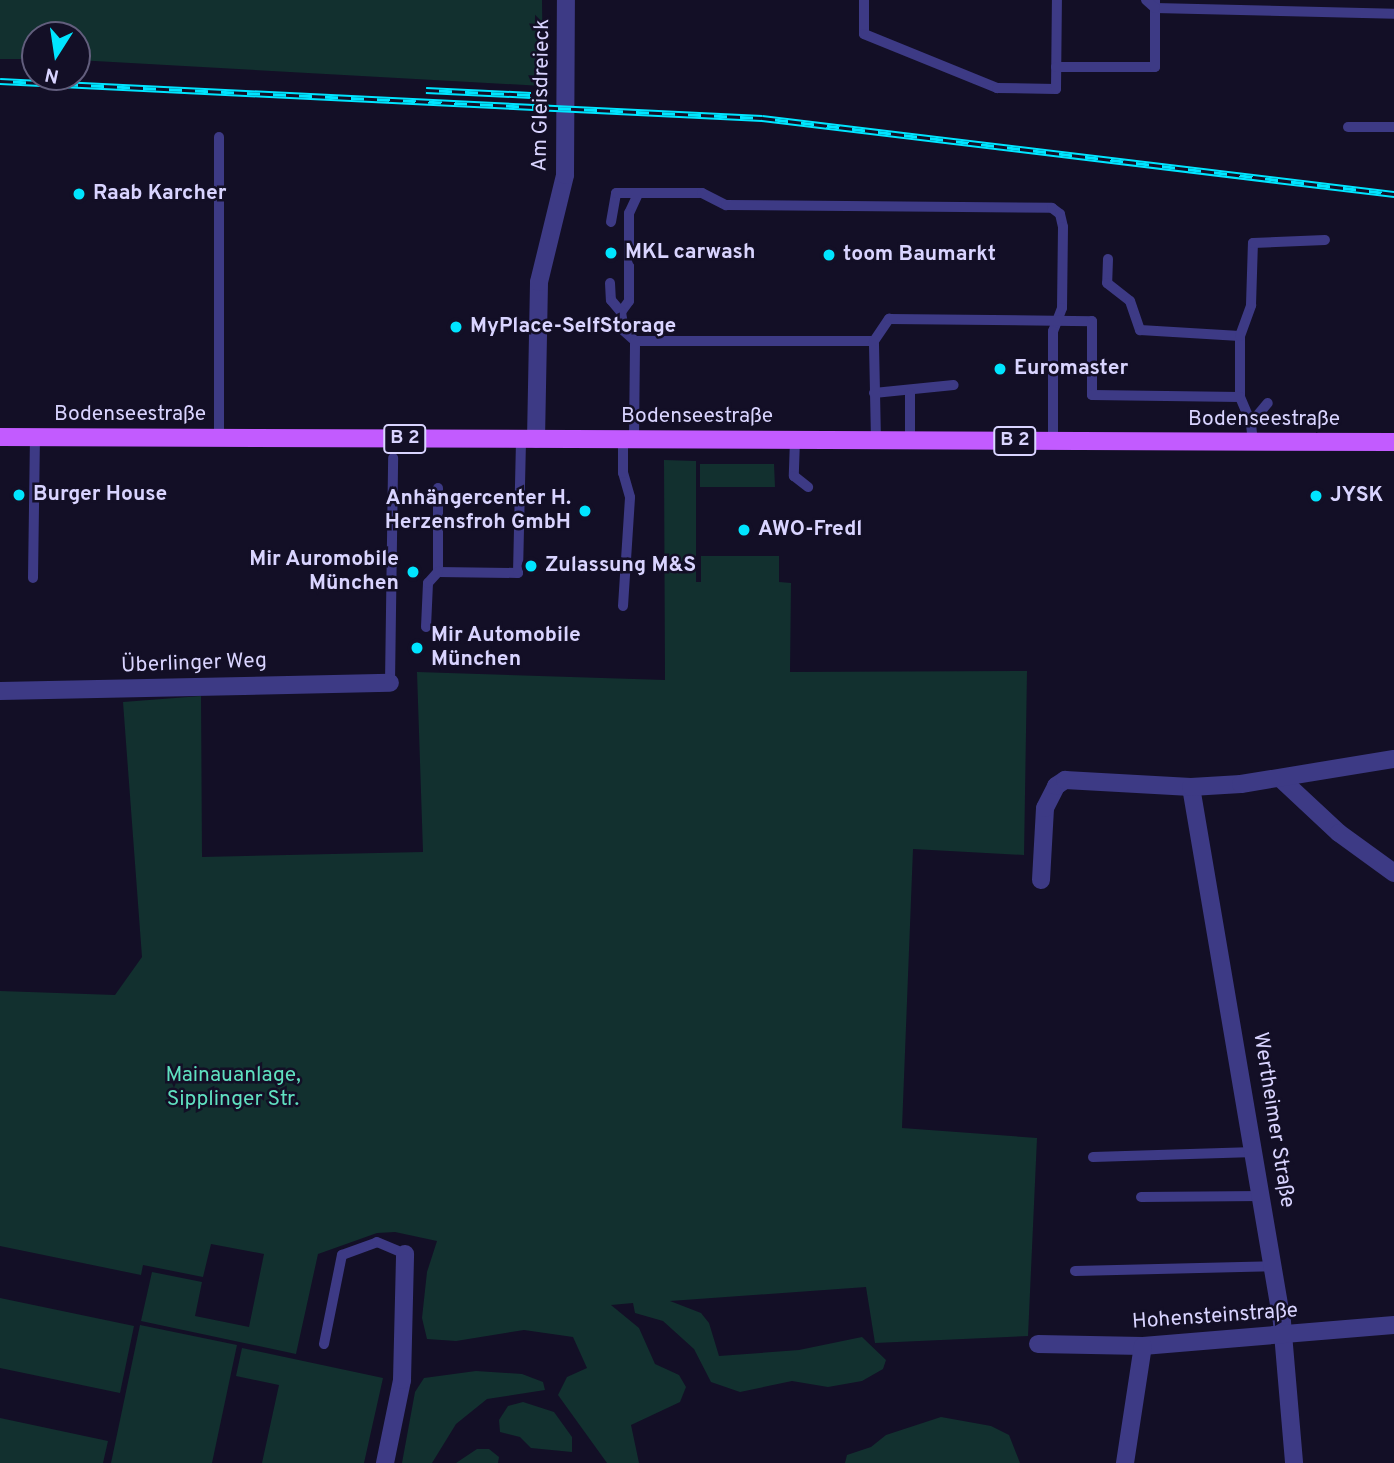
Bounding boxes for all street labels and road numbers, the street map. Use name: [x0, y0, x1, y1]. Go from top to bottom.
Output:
street label: Am Gleisdreieck: [528, 18, 556, 172]
street label: Bodenseestraße: [54, 402, 206, 428]
street label: Bodenseestraße: [621, 404, 773, 430]
street label: Bodenseestraße: [1188, 407, 1340, 433]
road number: B 2: [382, 424, 428, 454]
road number: B 2: [992, 426, 1038, 456]
street label: Überlinger Weg: [121, 649, 267, 679]
street label: Wertheimer Straße: [1247, 1030, 1299, 1210]
street label: Hohensteinstraße: [1131, 1299, 1299, 1335]

